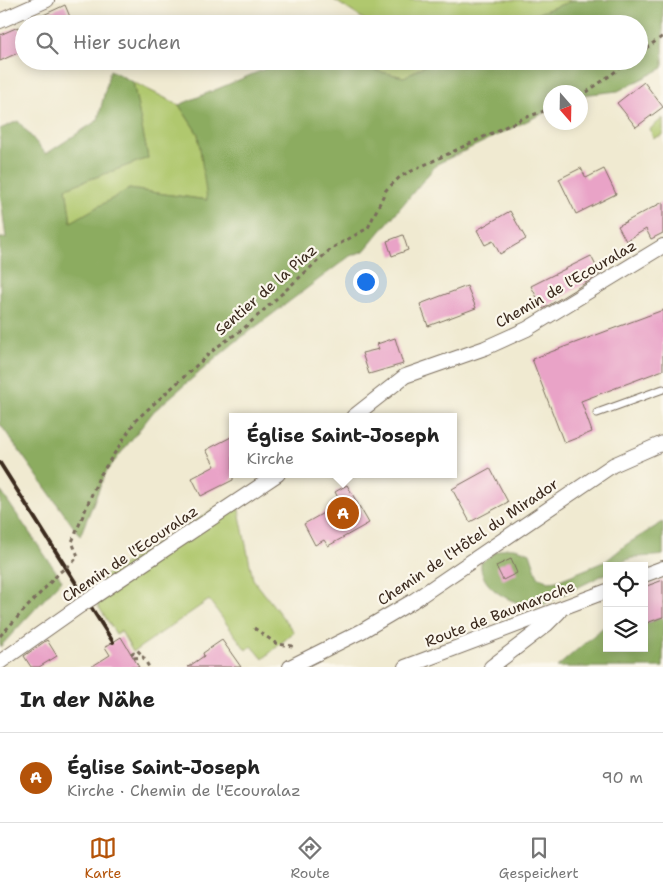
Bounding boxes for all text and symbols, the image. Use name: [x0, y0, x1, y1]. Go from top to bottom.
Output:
search box: [15, 15, 648, 70]
icon: search: [33, 29, 61, 57]
text: Hier suchen: [73, 30, 181, 55]
north arrow: [543, 85, 588, 130]
street label: Chemin de l'Ecouralaz: [492, 235, 640, 333]
street label: Sentier de la Piaz: [211, 240, 321, 340]
your location: [353, 269, 379, 295]
popup: [229, 413, 457, 478]
text: Église Saint-Joseph: [246, 423, 440, 448]
text: Kirche: [246, 448, 294, 469]
street label: Chemin de l'Hôtel du Mirador: [374, 474, 562, 610]
pin: A: [327, 494, 359, 532]
street label: Chemin de l'Ecouralaz: [58, 501, 202, 607]
map controls: [603, 562, 648, 652]
button: locate: [603, 562, 648, 607]
street label: Route de Baumaroche: [422, 576, 578, 652]
button: layers: [603, 607, 648, 652]
text: In der Nähe: [20, 686, 155, 714]
text: Église Saint-Joseph: [67, 755, 260, 780]
text: A: [30, 767, 42, 788]
text: 90 m: [602, 767, 643, 788]
text: Kirche · Chemin de l'Ecouralaz: [67, 780, 301, 801]
tab: Karte: [84, 834, 122, 882]
tab: Route: [290, 834, 330, 882]
tab: Gespeichert: [499, 834, 579, 882]

